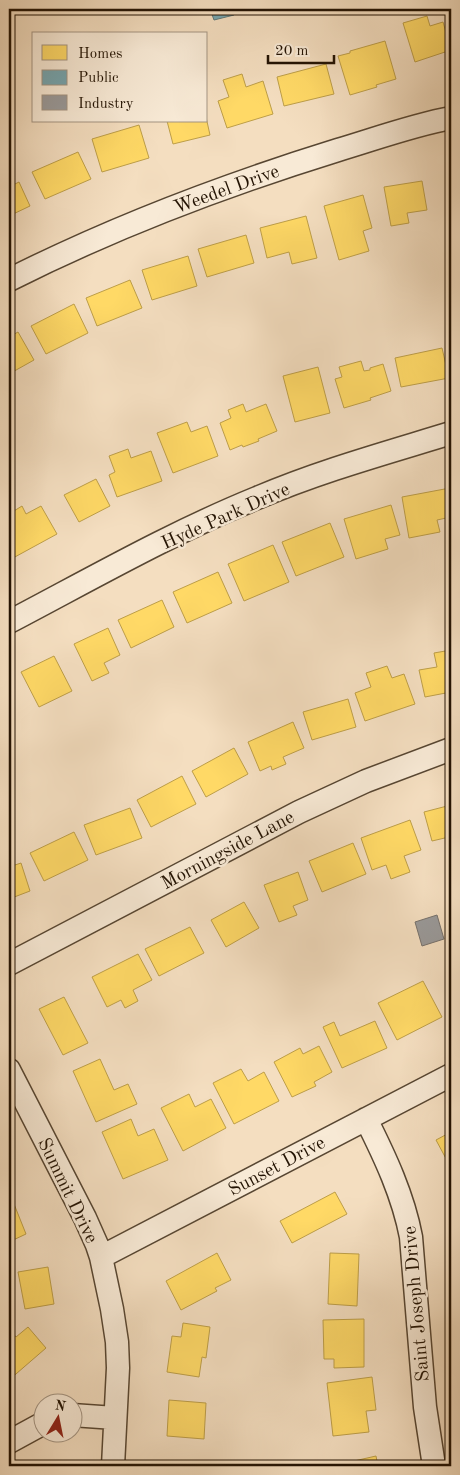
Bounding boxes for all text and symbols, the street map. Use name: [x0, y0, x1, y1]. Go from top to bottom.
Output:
legend: [32, 32, 208, 122]
scale bar: [268, 32, 334, 64]
text: 20 m: [275, 44, 309, 59]
text: Homes: [78, 47, 123, 62]
text: Public: [78, 71, 119, 86]
text: Industry: [78, 97, 134, 112]
street label: Weedel Drive: [172, 162, 282, 218]
street label: Hyde Park Drive: [159, 480, 293, 554]
street label: Morningside Lane: [159, 808, 298, 894]
street label: Sunset Drive: [226, 1134, 329, 1201]
street label: Summit Drive: [33, 1135, 100, 1247]
street label: Saint Joseph Drive: [401, 1225, 434, 1382]
north arrow: [32, 1392, 82, 1442]
text: N: [54, 1398, 67, 1414]

